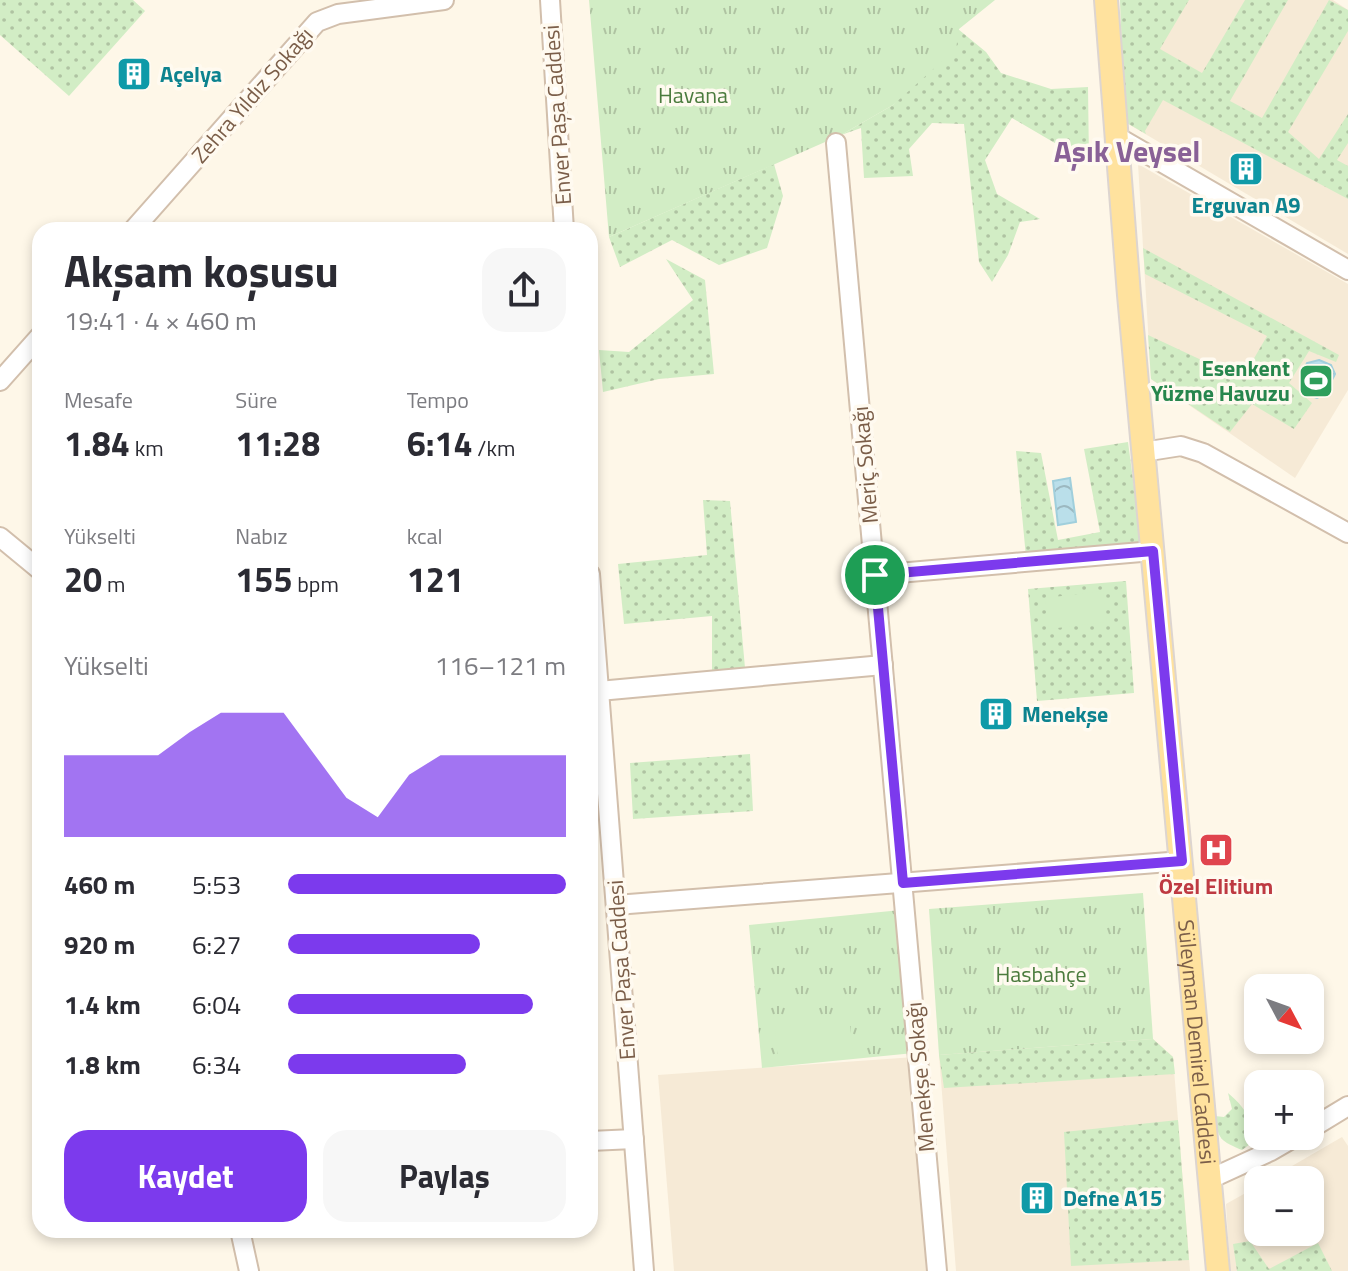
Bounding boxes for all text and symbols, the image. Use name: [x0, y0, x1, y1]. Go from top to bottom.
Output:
street label: Zehra Yıldız Sokağı: [183, 19, 321, 171]
street label: Enver Paşa Caddesi: [534, 24, 580, 206]
building icon: Açelya: [115, 55, 153, 93]
place label: Açelya: [160, 57, 222, 91]
park label: Havana: [658, 78, 728, 112]
district label: Aşık Veysel: [1054, 128, 1200, 174]
building icon: Erguvan A9: [1227, 150, 1265, 188]
place label: Erguvan A9: [1192, 188, 1300, 222]
text: Akşam koşusu: [64, 237, 339, 304]
button: share: [482, 248, 566, 332]
text: 19:41 · 4 × 460 m: [64, 301, 257, 340]
place label: Esenkent Yüzme Havuzu: [1151, 351, 1290, 410]
sports icon: Esenkent Yüzme Havuzu: [1297, 362, 1335, 400]
text: Mesafe: [64, 383, 133, 417]
text: Süre: [235, 383, 277, 417]
text: Tempo: [407, 383, 469, 417]
street label: Meriç Sokağı: [843, 405, 887, 525]
text: 1.84: [64, 417, 130, 469]
text: 11:28: [235, 417, 320, 469]
text: 6:14: [407, 417, 472, 469]
text: km: [130, 431, 164, 465]
text: /km: [472, 431, 515, 465]
text: Yükselti: [64, 519, 136, 553]
text: Nabız: [235, 519, 288, 553]
text: kcal: [407, 519, 443, 553]
pin: [841, 541, 909, 609]
text: 20: [64, 553, 102, 605]
text: 155: [235, 553, 292, 605]
text: 121: [407, 553, 464, 605]
icon: arrive: [853, 553, 897, 597]
text: m: [102, 567, 125, 601]
text: bpm: [292, 567, 339, 601]
text: Yükselti: [64, 646, 149, 685]
text: 116–121 m: [435, 646, 566, 685]
building icon: Menekşe: [977, 695, 1015, 733]
place label: Menekşe: [1022, 697, 1108, 731]
hospital icon: Özel Elitium: [1197, 831, 1235, 869]
text: 460 m: [64, 865, 135, 904]
text: 5:53: [192, 865, 241, 904]
place label: Özel Elitium: [1159, 869, 1273, 903]
street label: Enver Paşa Caddesi: [598, 879, 644, 1061]
street label: Süleyman Demirel Caddesi: [1169, 918, 1225, 1166]
text: 920 m: [64, 925, 135, 964]
text: 6:27: [192, 925, 241, 964]
park label: Hasbahçe: [995, 957, 1087, 991]
north arrow: [1244, 974, 1324, 1054]
map controls: [1244, 974, 1324, 1246]
text: 1.4 km: [64, 985, 141, 1024]
text: 6:04: [192, 985, 241, 1024]
street label: Menekşe Sokağı: [897, 1001, 943, 1153]
text: 1.8 km: [64, 1045, 141, 1084]
text: 6:34: [192, 1045, 241, 1084]
button: +: [1244, 1070, 1324, 1150]
button: Kaydet: [64, 1130, 307, 1222]
button: Paylaş: [323, 1130, 566, 1222]
button: −: [1244, 1166, 1324, 1246]
building icon: Defne A15: [1018, 1179, 1056, 1217]
place label: Defne A15: [1063, 1181, 1162, 1215]

